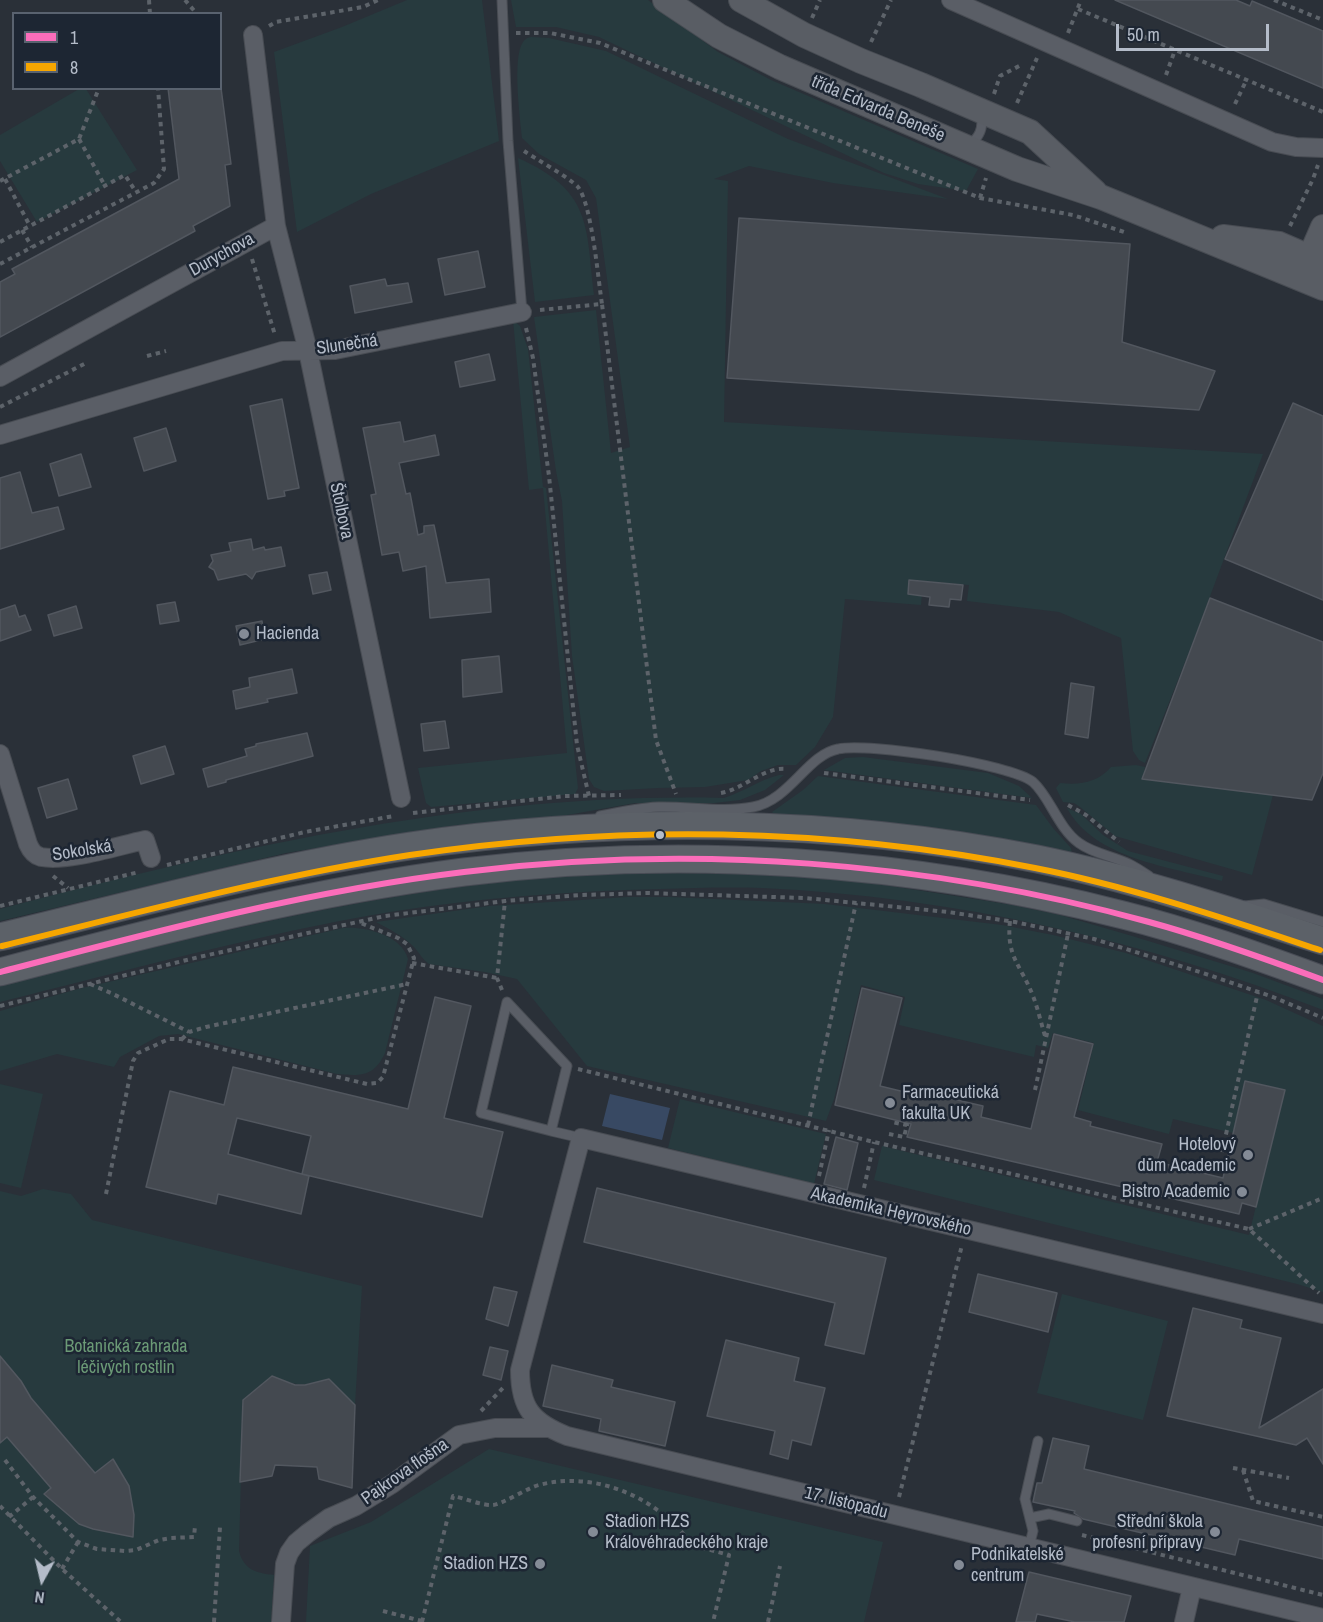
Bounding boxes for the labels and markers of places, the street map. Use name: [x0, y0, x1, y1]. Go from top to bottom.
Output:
place label: Hacienda: [256, 623, 319, 645]
marker: Hacienda: [237, 627, 251, 641]
unlabelled marker: [654, 829, 666, 841]
place label: Farmaceutická fakulta UK: [902, 1082, 999, 1124]
marker: Farmaceutická fakulta UK: [883, 1096, 897, 1110]
place label: Hotelový dům Academic: [1138, 1134, 1236, 1176]
marker: Hotelový dům Academic: [1241, 1148, 1255, 1162]
place label: Bistro Academic: [1122, 1181, 1230, 1203]
marker: Bistro Academic: [1235, 1185, 1249, 1199]
place label: Stadion HZS Královéhradeckého kraje: [605, 1511, 768, 1553]
place label: Střední škola profesní přípravy: [1092, 1511, 1203, 1553]
marker: Stadion HZS Královéhradeckého kraje: [586, 1525, 600, 1539]
marker: Střední škola profesní přípravy: [1208, 1525, 1222, 1539]
place label: Podnikatelské centrum: [971, 1544, 1064, 1586]
place label: Stadion HZS: [443, 1553, 528, 1575]
marker: Stadion HZS: [533, 1557, 547, 1571]
marker: Podnikatelské centrum: [952, 1558, 966, 1572]

